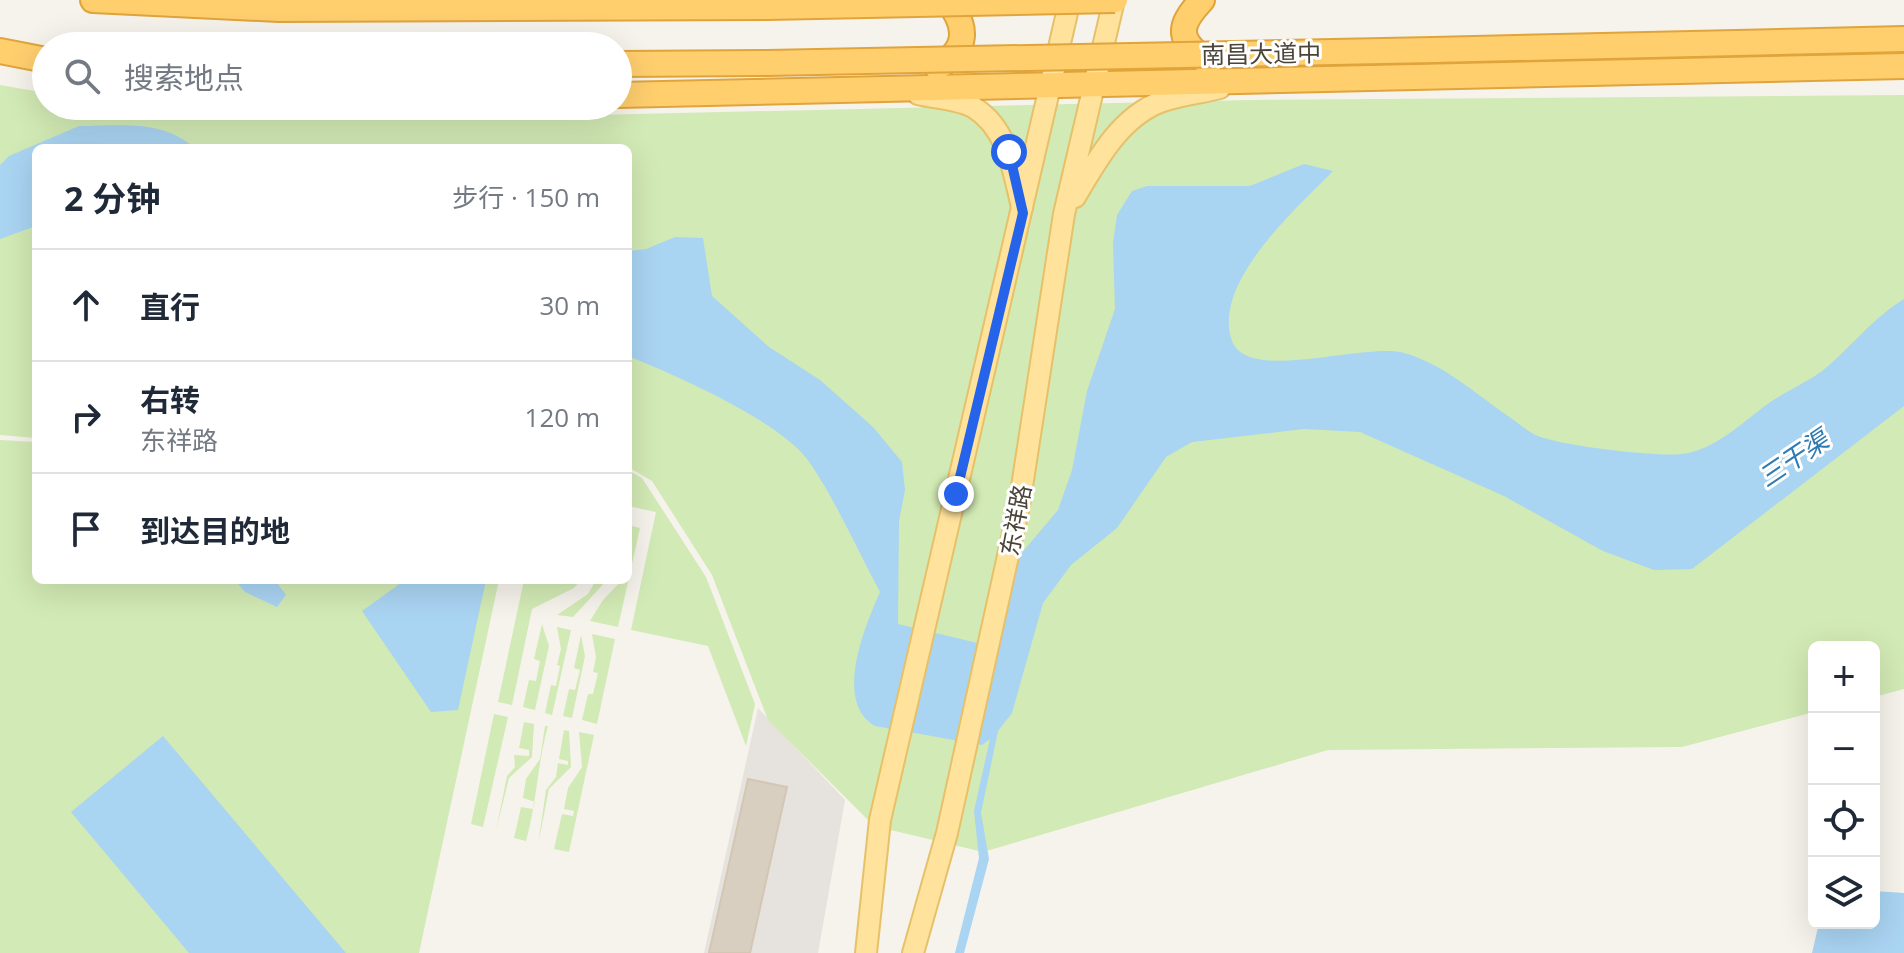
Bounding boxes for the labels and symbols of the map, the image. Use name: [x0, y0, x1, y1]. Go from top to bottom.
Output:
street label: 南昌大道中: [1201, 35, 1321, 71]
route start: [991, 134, 1027, 170]
water label: 三干渠: [1751, 419, 1839, 495]
route end: [938, 476, 974, 512]
street label: 东祥路: [992, 482, 1038, 558]

